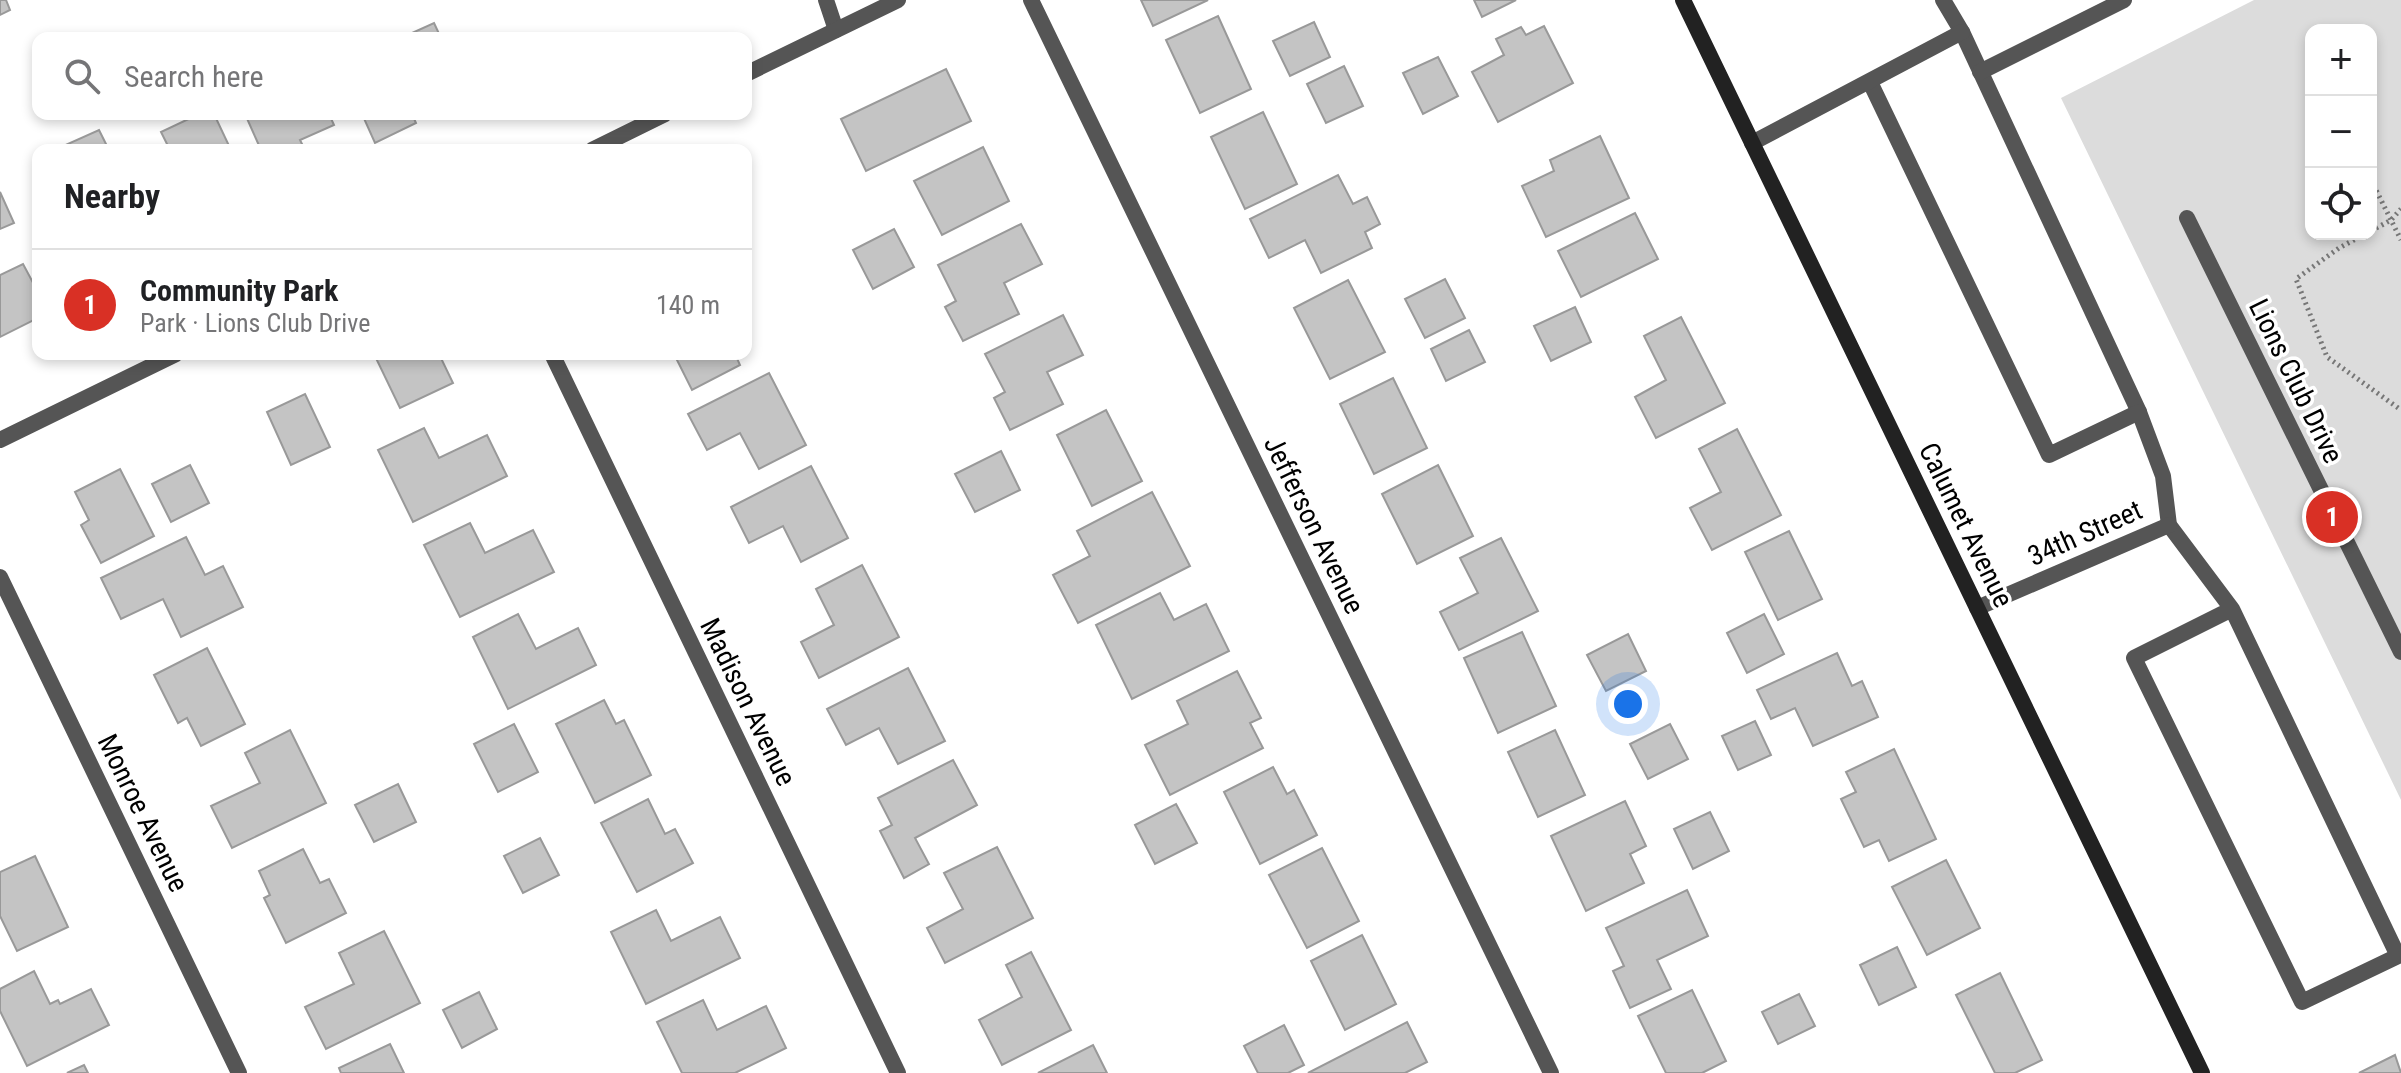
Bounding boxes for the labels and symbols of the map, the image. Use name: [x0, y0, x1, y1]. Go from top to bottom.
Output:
street label: Lions Club Drive: [2242, 294, 2350, 468]
street label: Jefferson Avenue: [1257, 431, 1371, 619]
street label: Calumet Avenue: [1912, 437, 2020, 613]
pin: 1: [2306, 487, 2358, 547]
street label: 34th Street: [2023, 493, 2147, 573]
street label: Madison Avenue: [693, 613, 803, 791]
your location: [1608, 684, 1648, 724]
street label: Monroe Avenue: [91, 729, 195, 897]

